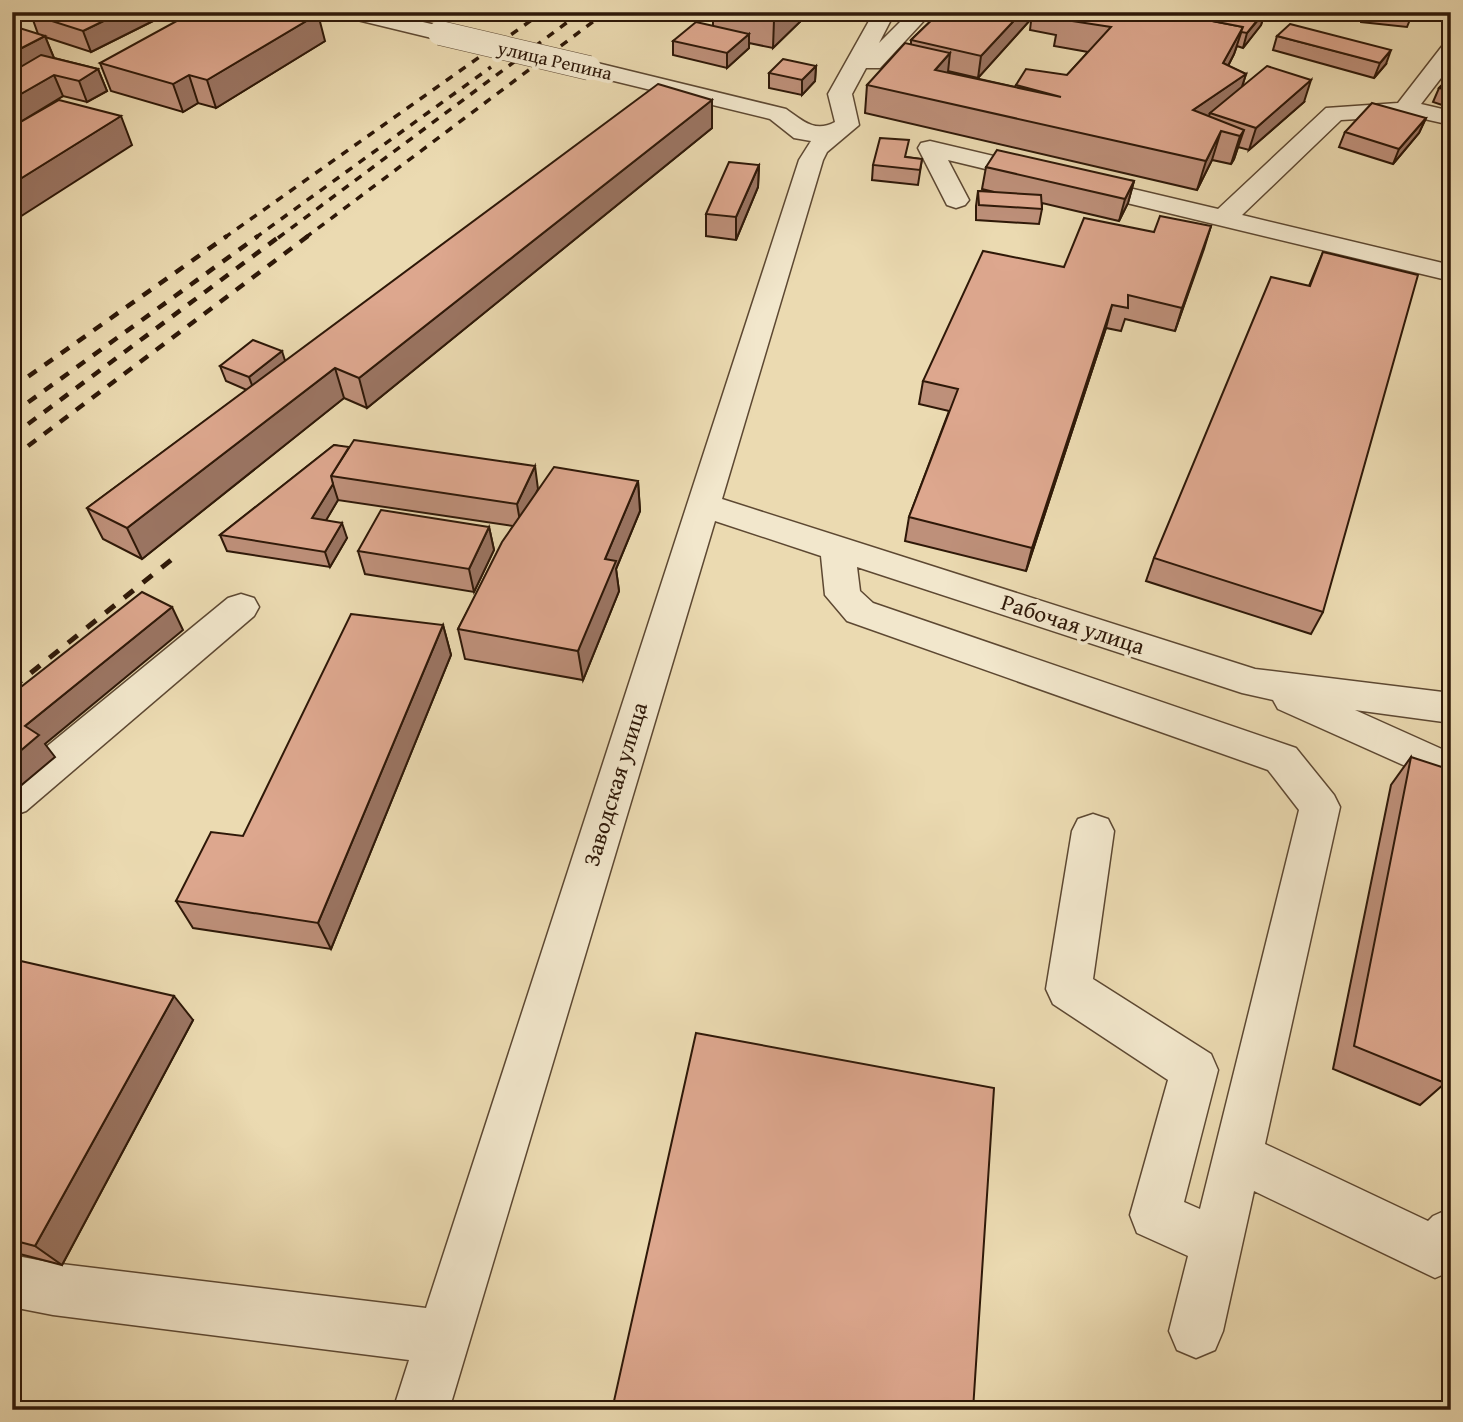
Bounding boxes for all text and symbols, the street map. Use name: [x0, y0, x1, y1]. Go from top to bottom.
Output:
street label: улица Репина: [494, 33, 615, 87]
street label: Рабочая улица: [997, 585, 1149, 662]
street label: Заводская улица: [574, 698, 655, 870]

